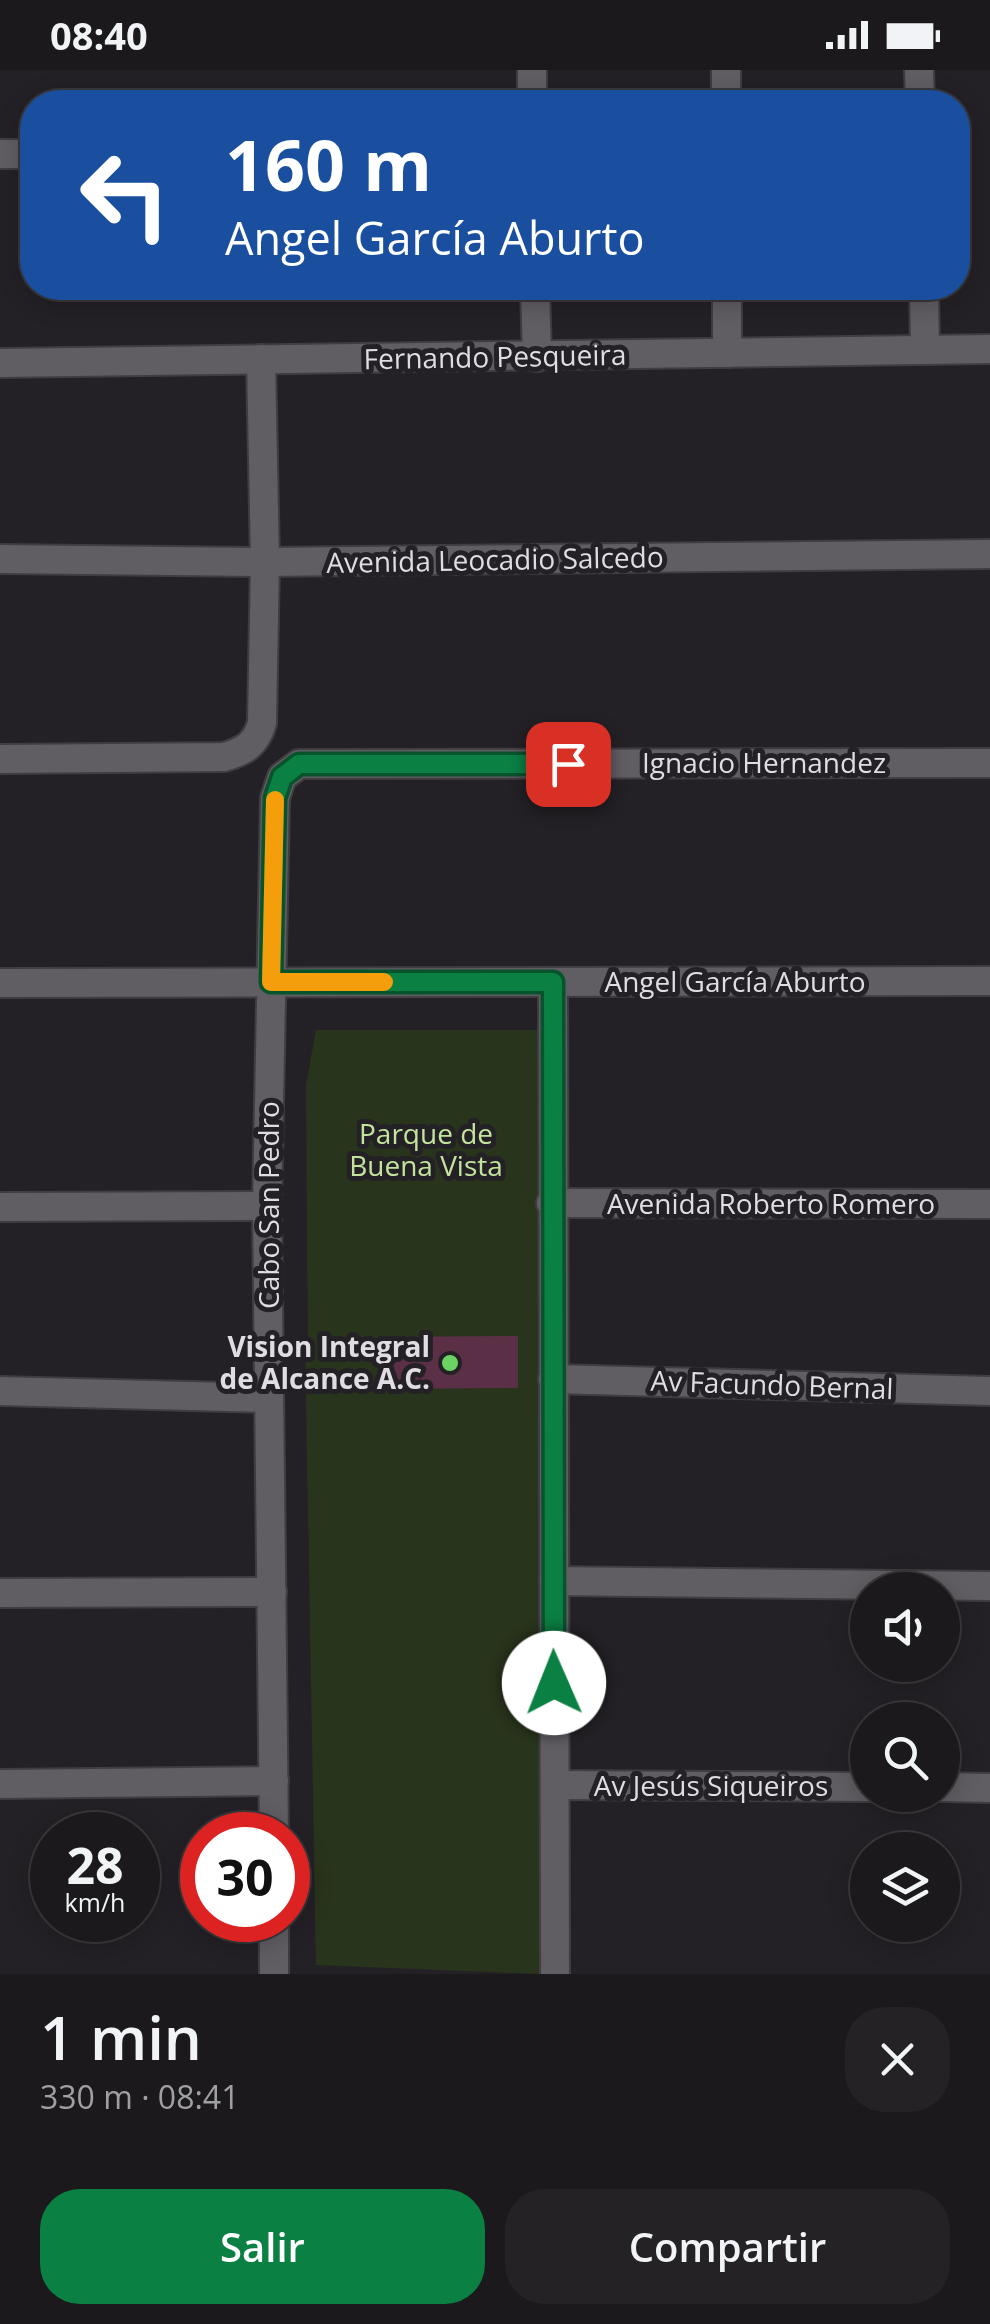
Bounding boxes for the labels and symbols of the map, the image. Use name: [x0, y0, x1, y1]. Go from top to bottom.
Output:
street label: Fernando Pesqueira: [363, 335, 627, 377]
street label: Avenida Leocadio Salcedo: [326, 537, 664, 581]
pin: [526, 722, 611, 807]
street label: Ignacio Hernandez: [642, 743, 886, 781]
street label: Angel García Aburto: [604, 962, 866, 1000]
street label: Cabo San Pedro: [249, 1101, 287, 1309]
park label: Parque de Buena Vista: [349, 1114, 503, 1184]
street label: Avenida Roberto Romero: [607, 1184, 935, 1222]
place label: Vision Integral de Alcance A.C.: [220, 1327, 430, 1397]
marker: Vision Integral de Alcance A.C.: [439, 1352, 461, 1374]
street label: Av Facundo Bernal: [650, 1361, 894, 1407]
position arrow: [502, 1631, 606, 1735]
street label: Av Jesús Siqueiros: [594, 1766, 828, 1804]
speed limit sign: 30: [180, 1812, 310, 1942]

